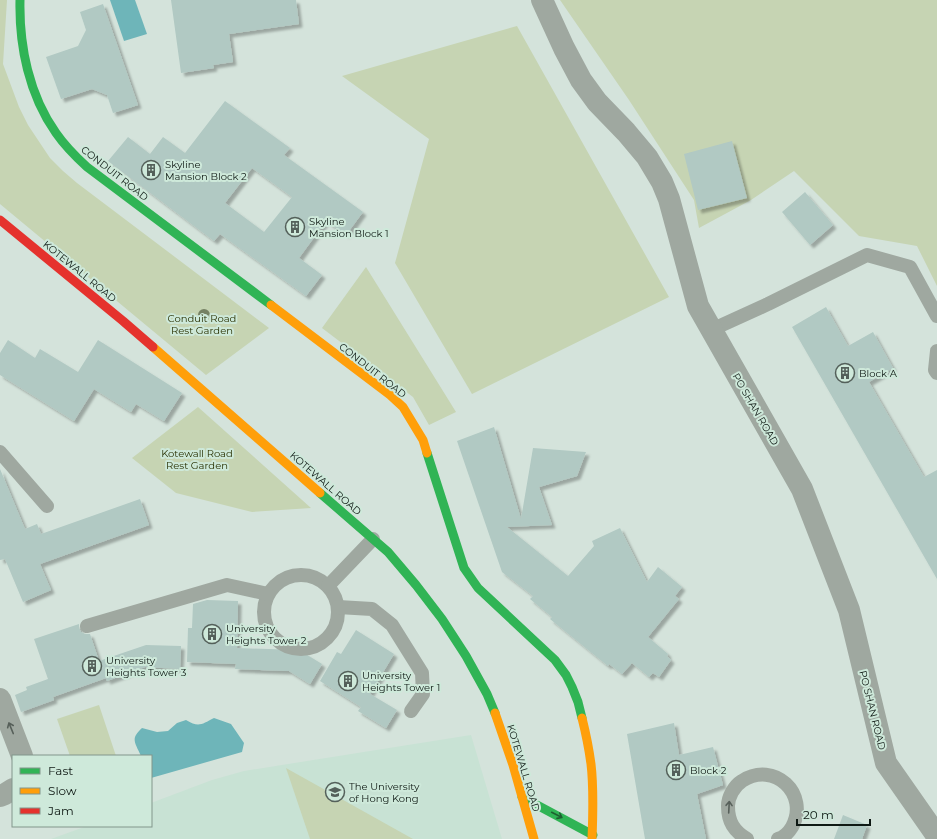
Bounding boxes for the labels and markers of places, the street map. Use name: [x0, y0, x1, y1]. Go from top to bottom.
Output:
place label: Skyline Mansion Block 2: [165, 158, 247, 183]
building icon: Skyline Mansion Block 2: [140, 159, 162, 181]
place label: Skyline Mansion Block 1: [309, 215, 389, 240]
building icon: Skyline Mansion Block 1: [284, 216, 306, 238]
building icon: Block A: [834, 362, 856, 384]
place label: Block A: [859, 367, 898, 380]
place label: University Heights Tower 2: [226, 622, 307, 647]
building icon: University Heights Tower 2: [201, 623, 223, 645]
place label: University Heights Tower 3: [106, 654, 187, 679]
building icon: University Heights Tower 3: [81, 655, 103, 677]
place label: University Heights Tower 1: [362, 669, 440, 694]
building icon: University Heights Tower 1: [337, 670, 359, 692]
building icon: Block 2: [665, 759, 687, 781]
place label: Block 2: [690, 764, 727, 777]
place label: The University of Hong Kong: [349, 780, 420, 805]
school or university icon: The University of Hong Kong: [324, 781, 346, 803]

